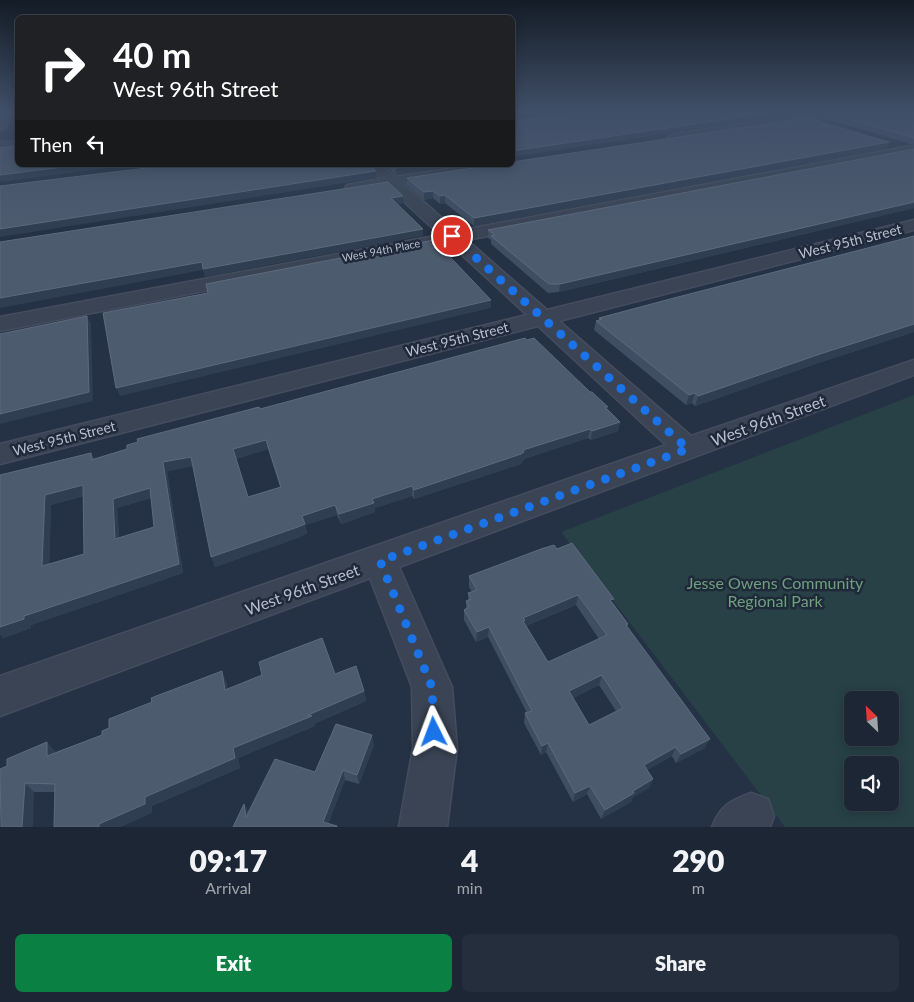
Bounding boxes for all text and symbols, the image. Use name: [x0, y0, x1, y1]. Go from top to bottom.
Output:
text: 40 m: [113, 33, 191, 75]
icon: right: [30, 35, 95, 100]
text: West 96th Street: [113, 75, 278, 102]
icon: left: [82, 130, 110, 158]
text: Then: [30, 133, 72, 156]
pin: [431, 215, 473, 257]
street label: West 95th Street: [797, 220, 903, 262]
icon: arrive: [438, 222, 466, 250]
street label: West 94th Place: [341, 236, 421, 264]
street label: West 95th Street: [404, 318, 510, 360]
street label: West 96th Street: [708, 390, 828, 450]
street label: West 95th Street: [11, 417, 117, 459]
street label: West 96th Street: [242, 559, 362, 619]
park label: Jesse Owens Community Regional Park: [687, 573, 864, 610]
north arrow: [844, 691, 899, 746]
map controls: [844, 691, 899, 811]
position arrow: [407, 705, 459, 757]
button: sound: [844, 756, 899, 811]
text: 09:17: [190, 842, 267, 878]
text: 4: [461, 842, 478, 878]
text: 290: [672, 842, 724, 878]
text: Arrival: [205, 878, 251, 897]
text: min: [457, 878, 483, 897]
text: m: [692, 878, 705, 897]
button: Exit: [15, 934, 452, 992]
button: Share: [462, 934, 899, 992]

